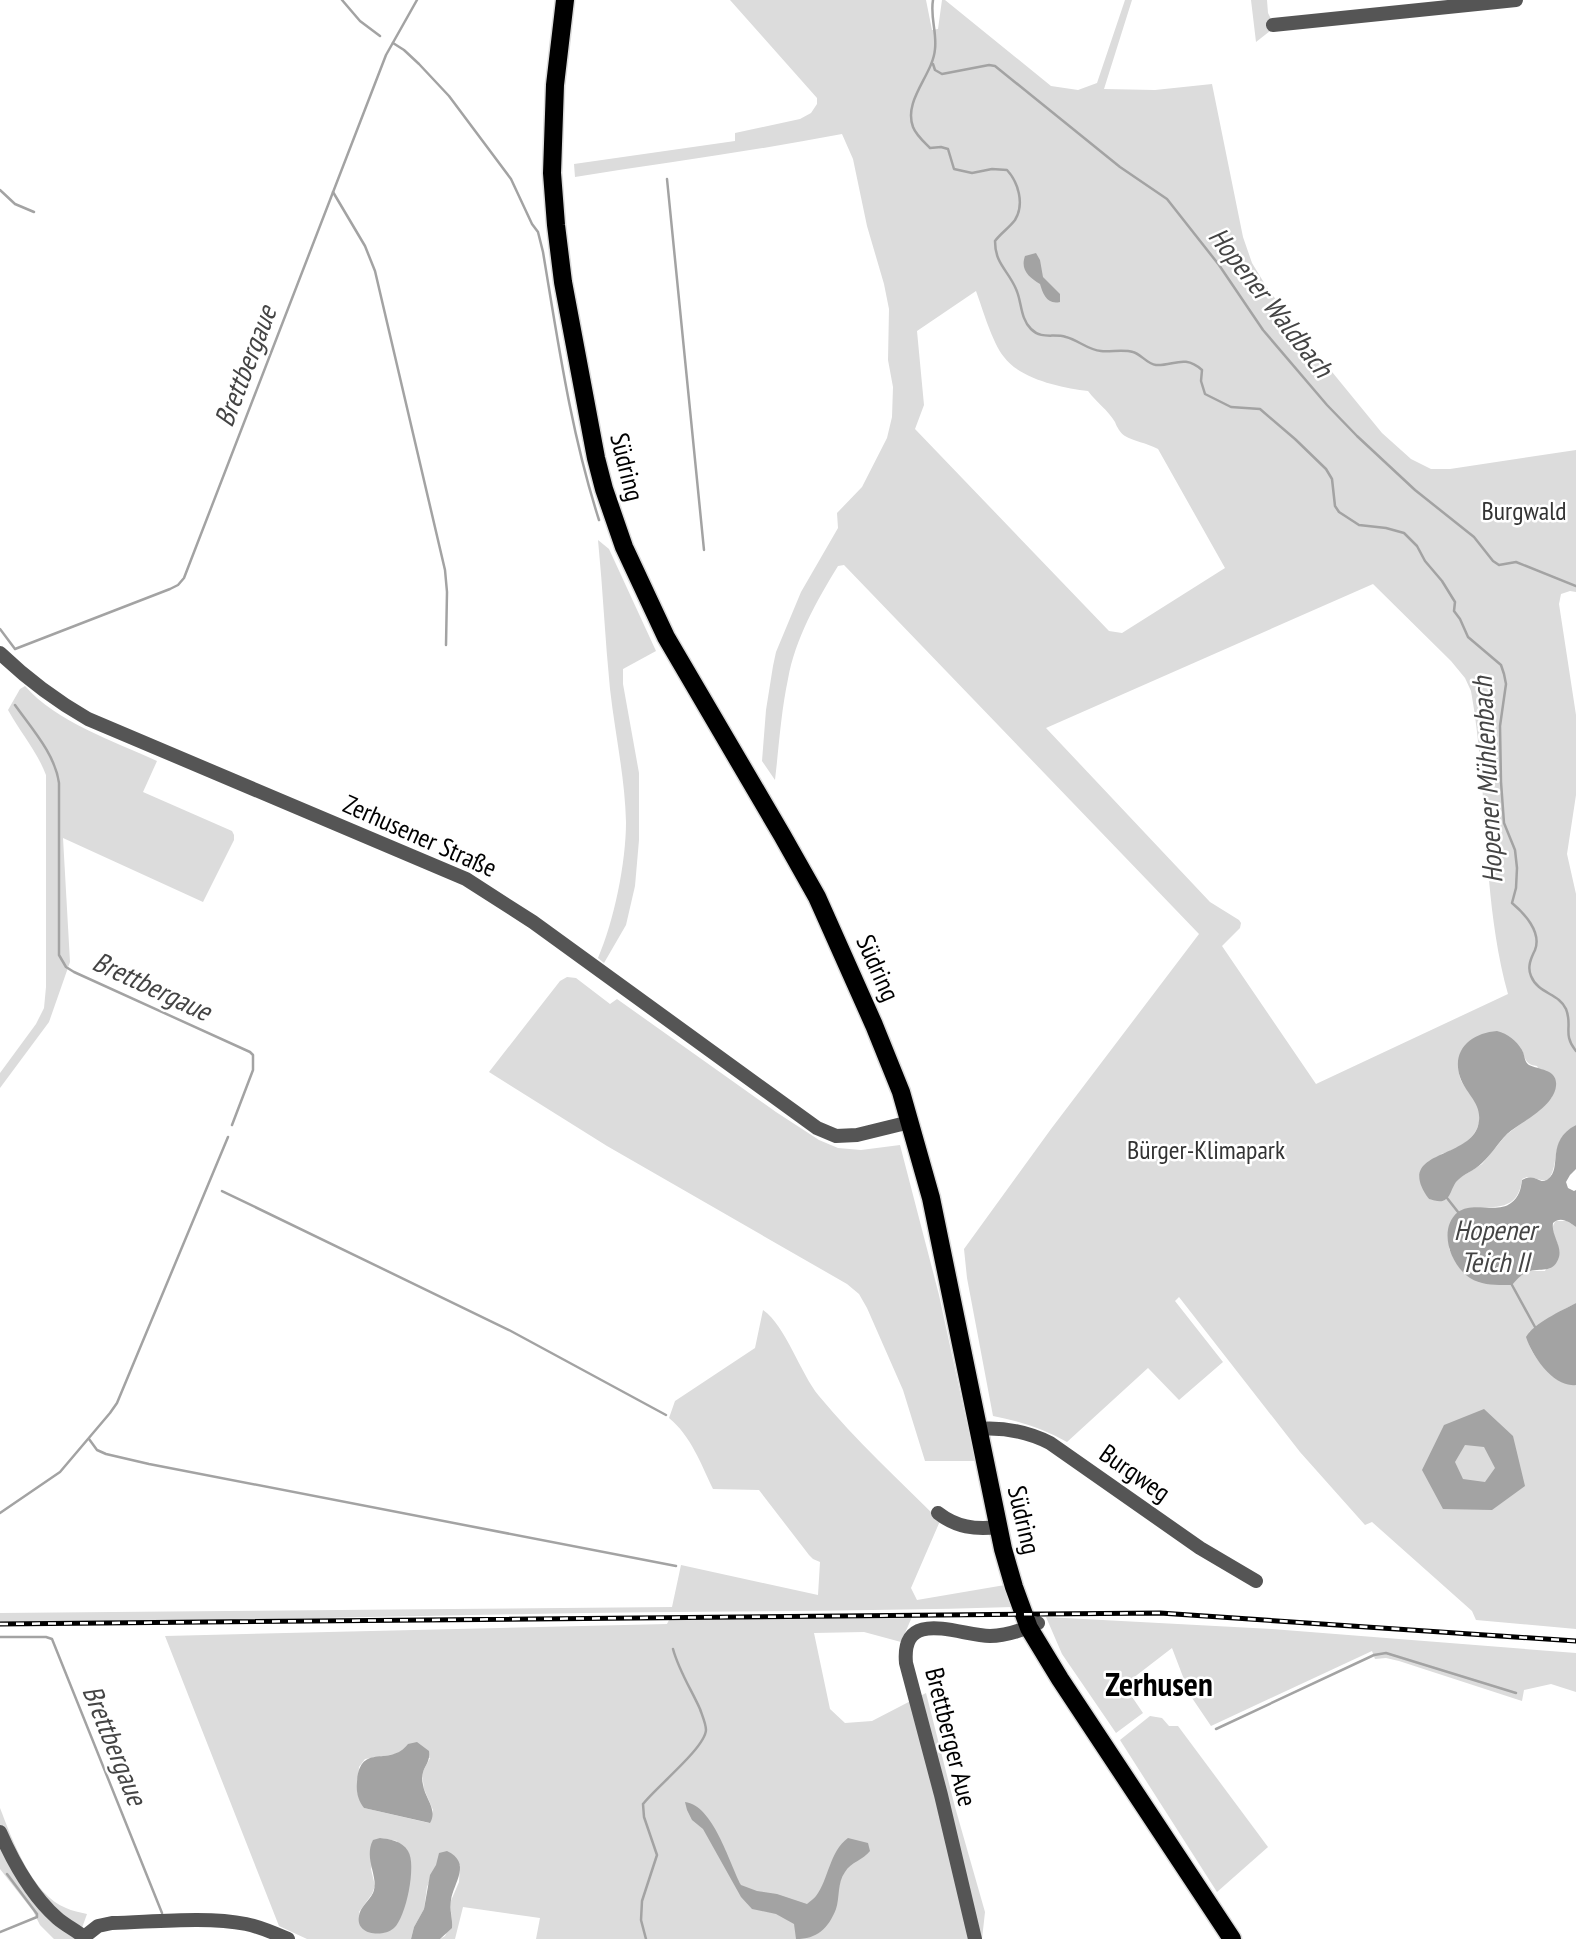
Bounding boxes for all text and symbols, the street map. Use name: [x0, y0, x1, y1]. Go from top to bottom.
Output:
water label: Hopener Waldbach: [1201, 219, 1343, 386]
water label: Brettbergaue: [205, 298, 285, 431]
street label: Südring: [603, 429, 652, 504]
park label: Burgwald: [1482, 494, 1566, 527]
water label: Hopener Mühlenbach: [1463, 674, 1510, 884]
street label: Zerhusener Straße: [338, 787, 502, 884]
street label: Südring: [849, 930, 908, 1006]
water label: Brettbergaue: [87, 942, 219, 1030]
park label: Bürger-Klimapark: [1127, 1133, 1285, 1166]
water label: Hopener Teich II: [1454, 1211, 1541, 1280]
street label: Burgweg: [1094, 1436, 1177, 1509]
street label: Südring: [1001, 1483, 1048, 1557]
district label: Zerhusen: [1105, 1662, 1213, 1705]
street label: Brettberger Aue: [918, 1664, 985, 1810]
water label: Brettbergaue: [75, 1679, 157, 1813]

